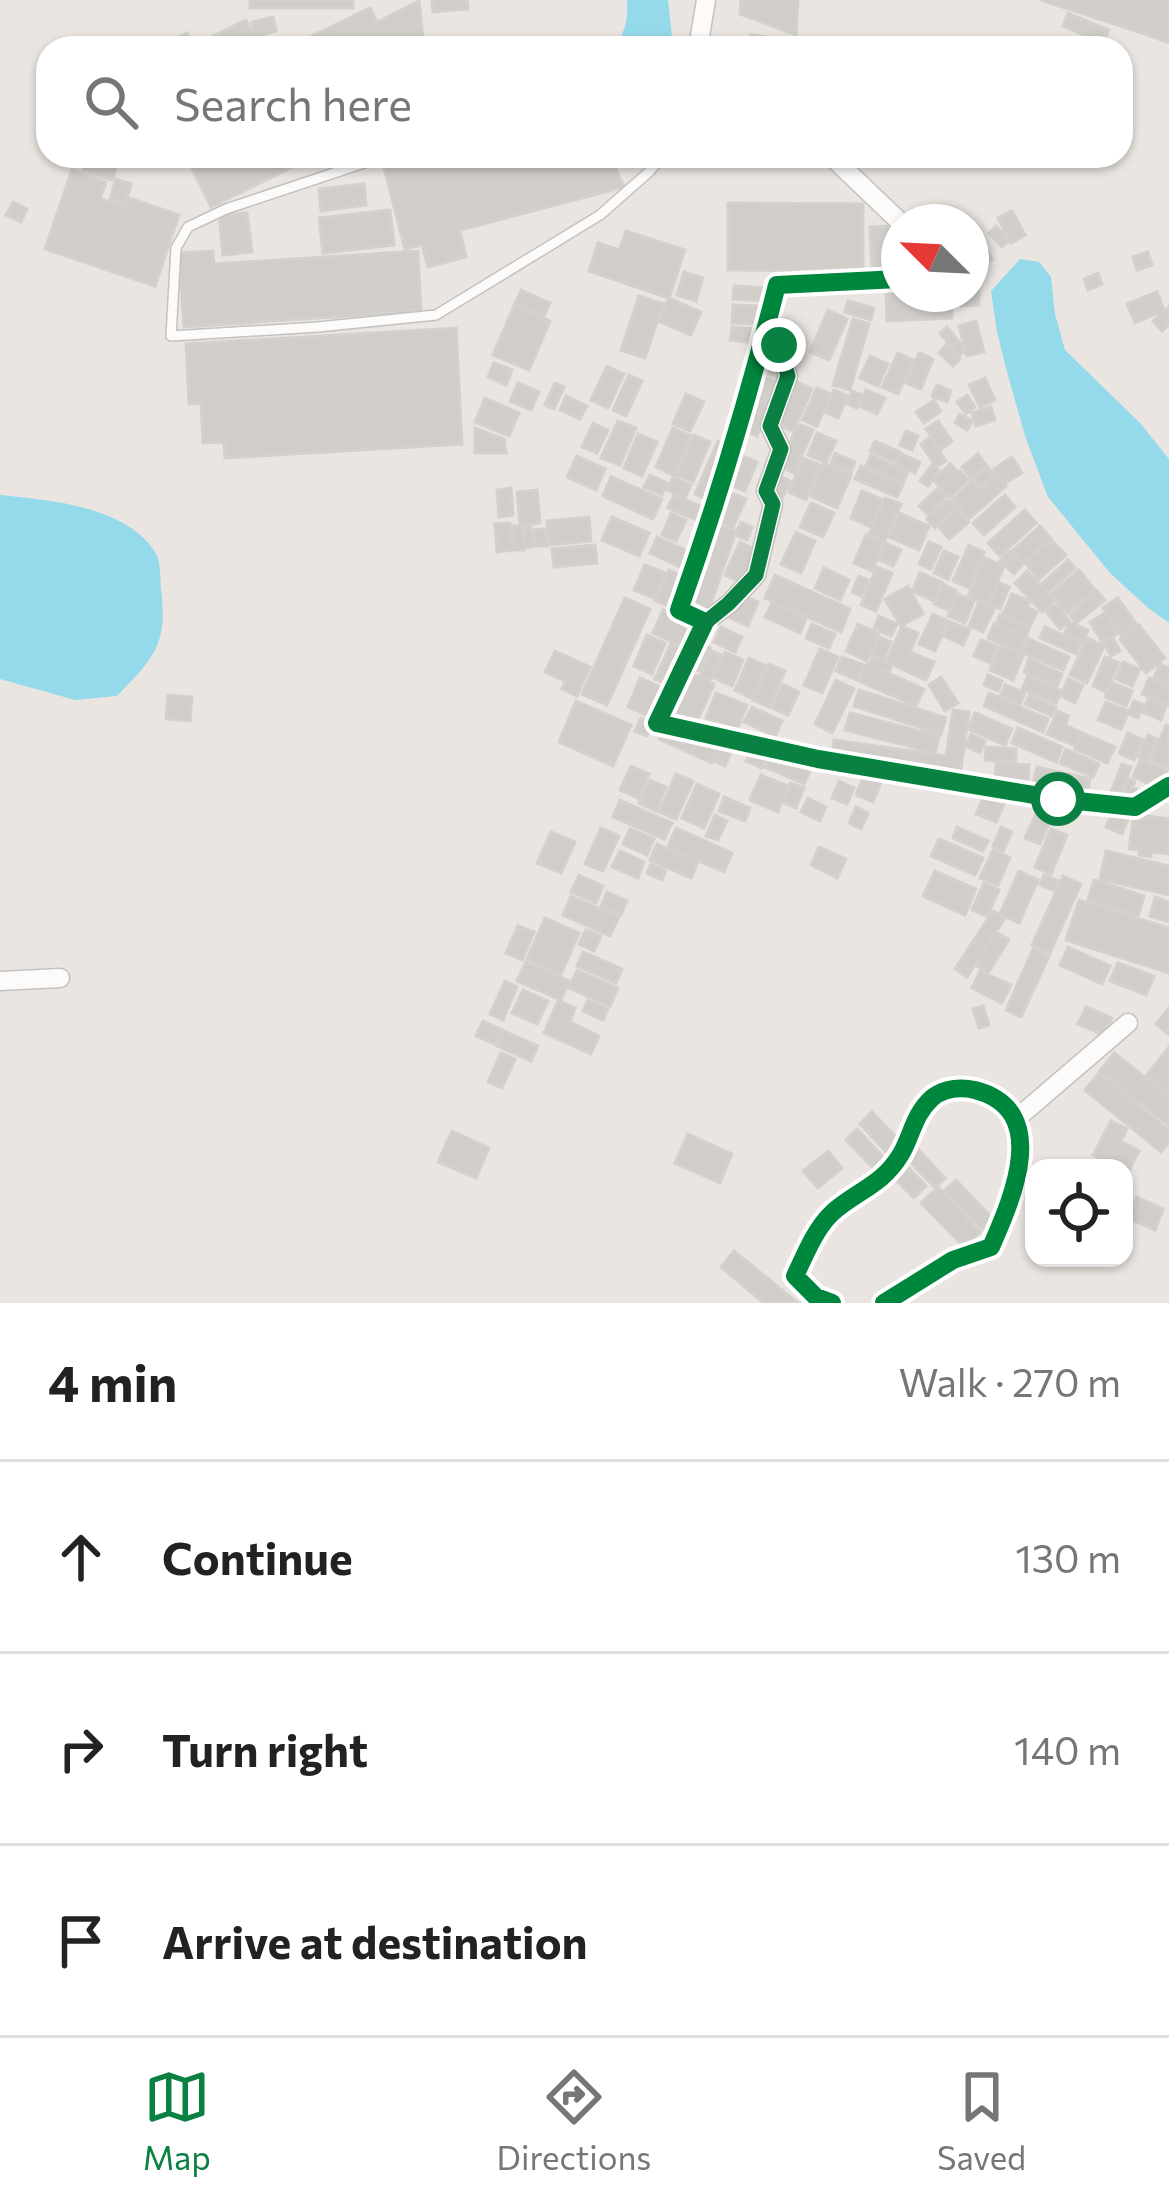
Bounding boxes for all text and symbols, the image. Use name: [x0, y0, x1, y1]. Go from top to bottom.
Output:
search box: [36, 36, 1133, 168]
icon: search: [78, 69, 144, 135]
text: Search here: [174, 75, 412, 130]
north arrow: [881, 204, 989, 312]
route end: [752, 318, 806, 372]
route start: [1031, 772, 1085, 826]
map controls: [1025, 1159, 1133, 1267]
button: locate: [1025, 1159, 1133, 1267]
text: 4 min: [48, 1350, 177, 1413]
text: Walk · 270 m: [899, 1357, 1121, 1405]
icon: ahead: [48, 1524, 114, 1590]
text: Continue: [162, 1529, 353, 1584]
text: 130 m: [1015, 1533, 1121, 1581]
icon: right: [48, 1716, 114, 1782]
text: Turn right: [162, 1721, 368, 1776]
text: 140 m: [1014, 1725, 1121, 1773]
icon: arrive: [48, 1908, 114, 1974]
text: Arrive at destination: [162, 1913, 588, 1968]
tab: Map: [143, 2064, 211, 2177]
tab: Directions: [497, 2064, 651, 2177]
tab: Saved: [937, 2064, 1026, 2177]

